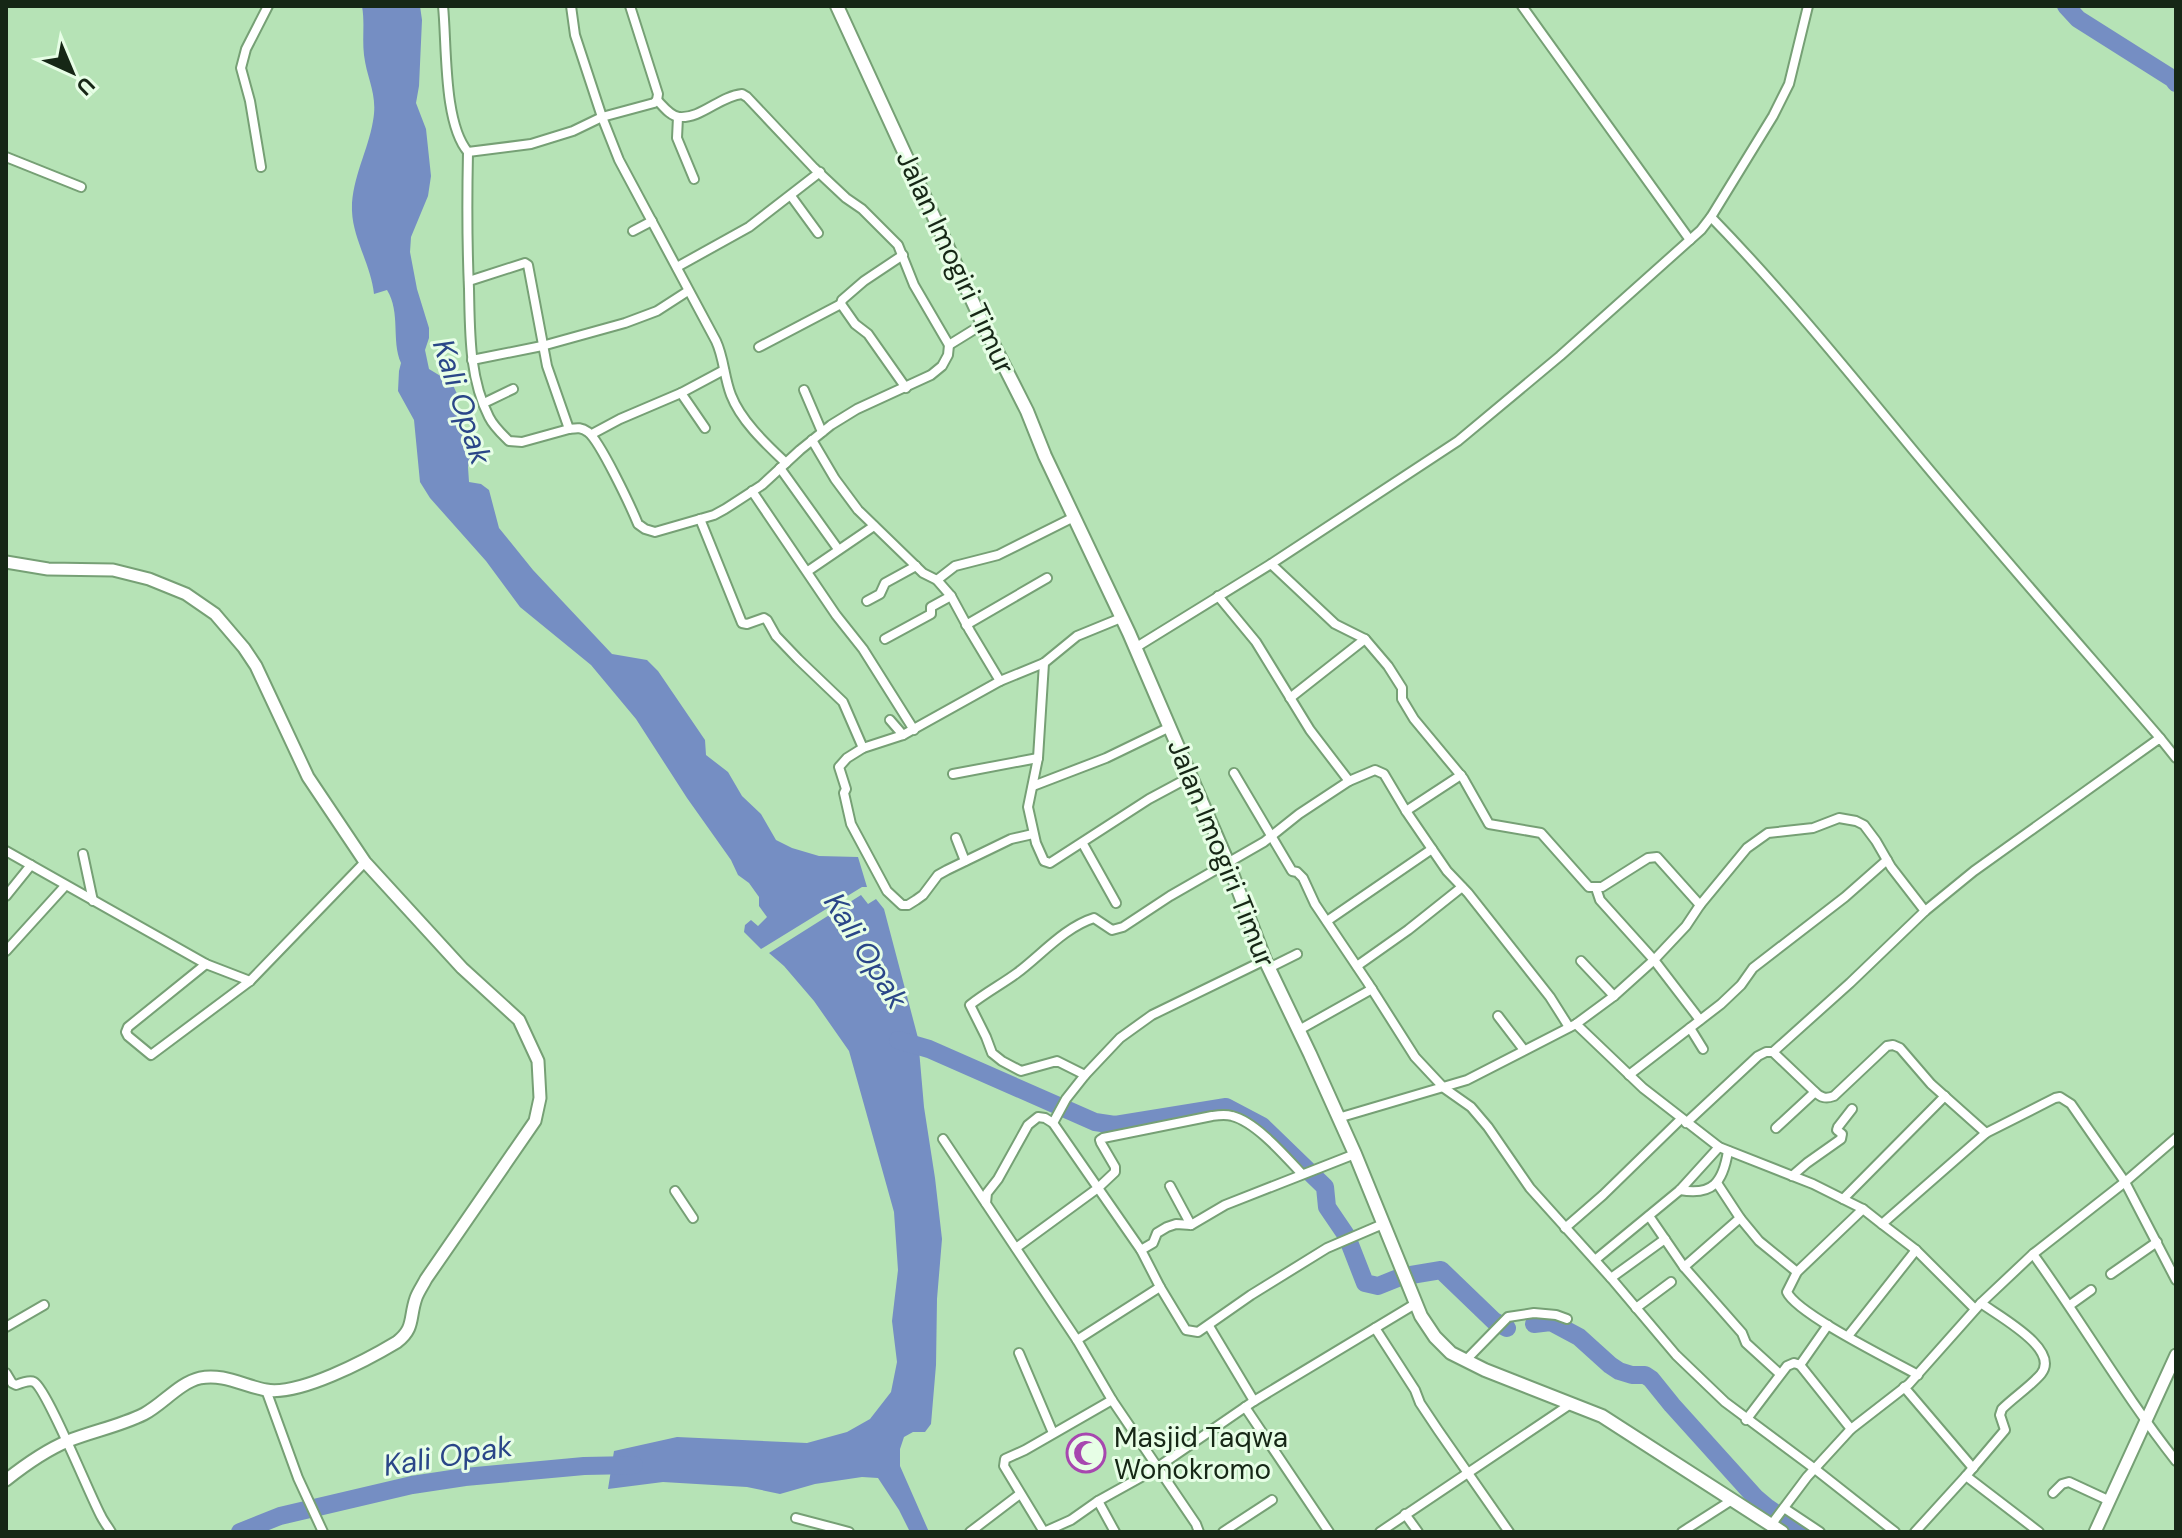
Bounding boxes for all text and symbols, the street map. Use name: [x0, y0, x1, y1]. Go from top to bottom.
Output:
north arrow: [32, 32, 112, 112]
text: U: [70, 70, 101, 102]
street label: Jalan Imogiri Timur: [888, 145, 1024, 380]
water label: Kali Opak: [424, 334, 501, 470]
street label: Jalan Imogiri Timur: [1159, 734, 1284, 973]
water label: Kali Opak: [815, 885, 918, 1017]
place label: Masjid Taqwa Wonokromo: [1114, 1419, 1288, 1488]
water label: Kali Opak: [381, 1426, 516, 1485]
mosque icon: Masjid Taqwa Wonokromo: [1065, 1432, 1107, 1474]

